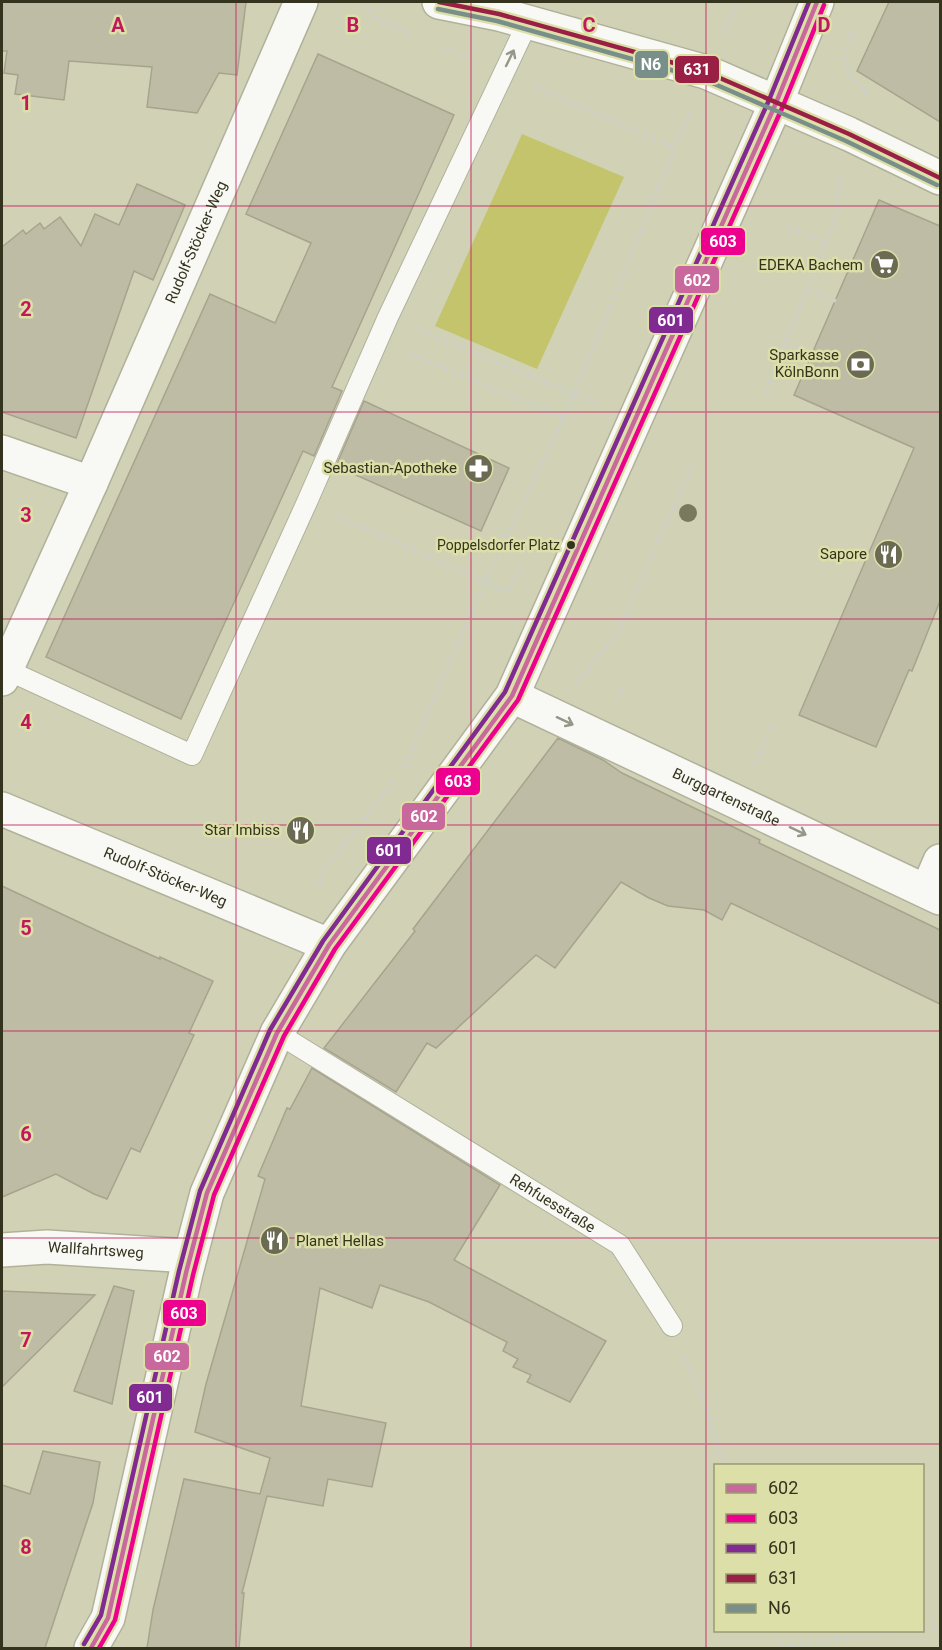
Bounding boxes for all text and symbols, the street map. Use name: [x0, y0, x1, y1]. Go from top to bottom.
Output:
text: A: [111, 13, 125, 37]
text: B: [347, 13, 359, 37]
text: C: [582, 13, 596, 37]
text: D: [818, 13, 831, 37]
one-way arrow: [504, 50, 516, 68]
line badge: N6: [634, 50, 669, 79]
text: N6: [641, 55, 661, 74]
line badge: 631: [674, 55, 720, 84]
text: 631: [683, 60, 711, 79]
text: 1: [20, 91, 32, 115]
street label: Rudolf-Stöcker-Weg: [161, 178, 231, 306]
line badge: 603: [700, 227, 746, 256]
text: 603: [709, 232, 737, 251]
supermarket icon: EDEKA Bachem: [868, 249, 900, 281]
place label: EDEKA Bachem: [758, 256, 863, 274]
line badge: 602: [674, 265, 720, 294]
text: 602: [683, 271, 711, 290]
text: 2: [20, 297, 32, 321]
line badge: 601: [648, 306, 694, 334]
text: 601: [657, 311, 685, 330]
place label: Sparkasse KölnBonn: [769, 346, 839, 381]
bank icon: Sparkasse KölnBonn: [844, 348, 876, 380]
pharmacy icon: Sebastian-Apotheke: [462, 452, 494, 484]
place label: Sebastian-Apotheke: [323, 459, 457, 477]
text: 3: [20, 503, 32, 527]
place label: Poppelsdorfer Platz: [437, 537, 560, 553]
restaurant icon: Sapore: [872, 538, 904, 570]
marker: Poppelsdorfer Platz: [565, 539, 577, 551]
place label: Sapore: [820, 545, 867, 563]
text: 4: [20, 710, 32, 734]
one-way arrow: [555, 715, 573, 727]
street label: Burggartenstraße: [670, 764, 783, 830]
line badge: 603: [435, 767, 481, 796]
text: 603: [444, 772, 472, 791]
line badge: 602: [401, 802, 446, 831]
text: 602: [410, 807, 438, 826]
restaurant icon: Star Imbiss: [285, 814, 317, 846]
place label: Star Imbiss: [204, 821, 280, 839]
one-way arrow: [789, 825, 807, 837]
line badge: 601: [366, 836, 412, 865]
text: 601: [375, 841, 403, 860]
street label: Rudolf-Stöcker-Weg: [101, 843, 230, 911]
text: 5: [20, 916, 32, 940]
text: 6: [20, 1122, 32, 1146]
street label: Rehfuesstraße: [507, 1170, 599, 1237]
restaurant icon: Planet Hellas: [259, 1225, 291, 1257]
place label: Planet Hellas: [296, 1232, 384, 1250]
street label: Wallfahrtsweg: [47, 1238, 144, 1262]
line badge: 603: [162, 1299, 207, 1327]
text: 603: [170, 1304, 198, 1323]
text: 7: [20, 1328, 32, 1352]
line badge: 602: [144, 1342, 190, 1371]
text: 602: [153, 1347, 181, 1366]
line badge: 601: [128, 1383, 173, 1412]
text: 601: [136, 1388, 164, 1407]
legend: [714, 1464, 924, 1632]
text: 602: [768, 1477, 798, 1498]
text: 603: [768, 1507, 798, 1528]
text: 8: [20, 1535, 32, 1559]
text: 601: [768, 1537, 798, 1558]
text: 631: [768, 1567, 798, 1588]
text: N6: [768, 1597, 791, 1618]

